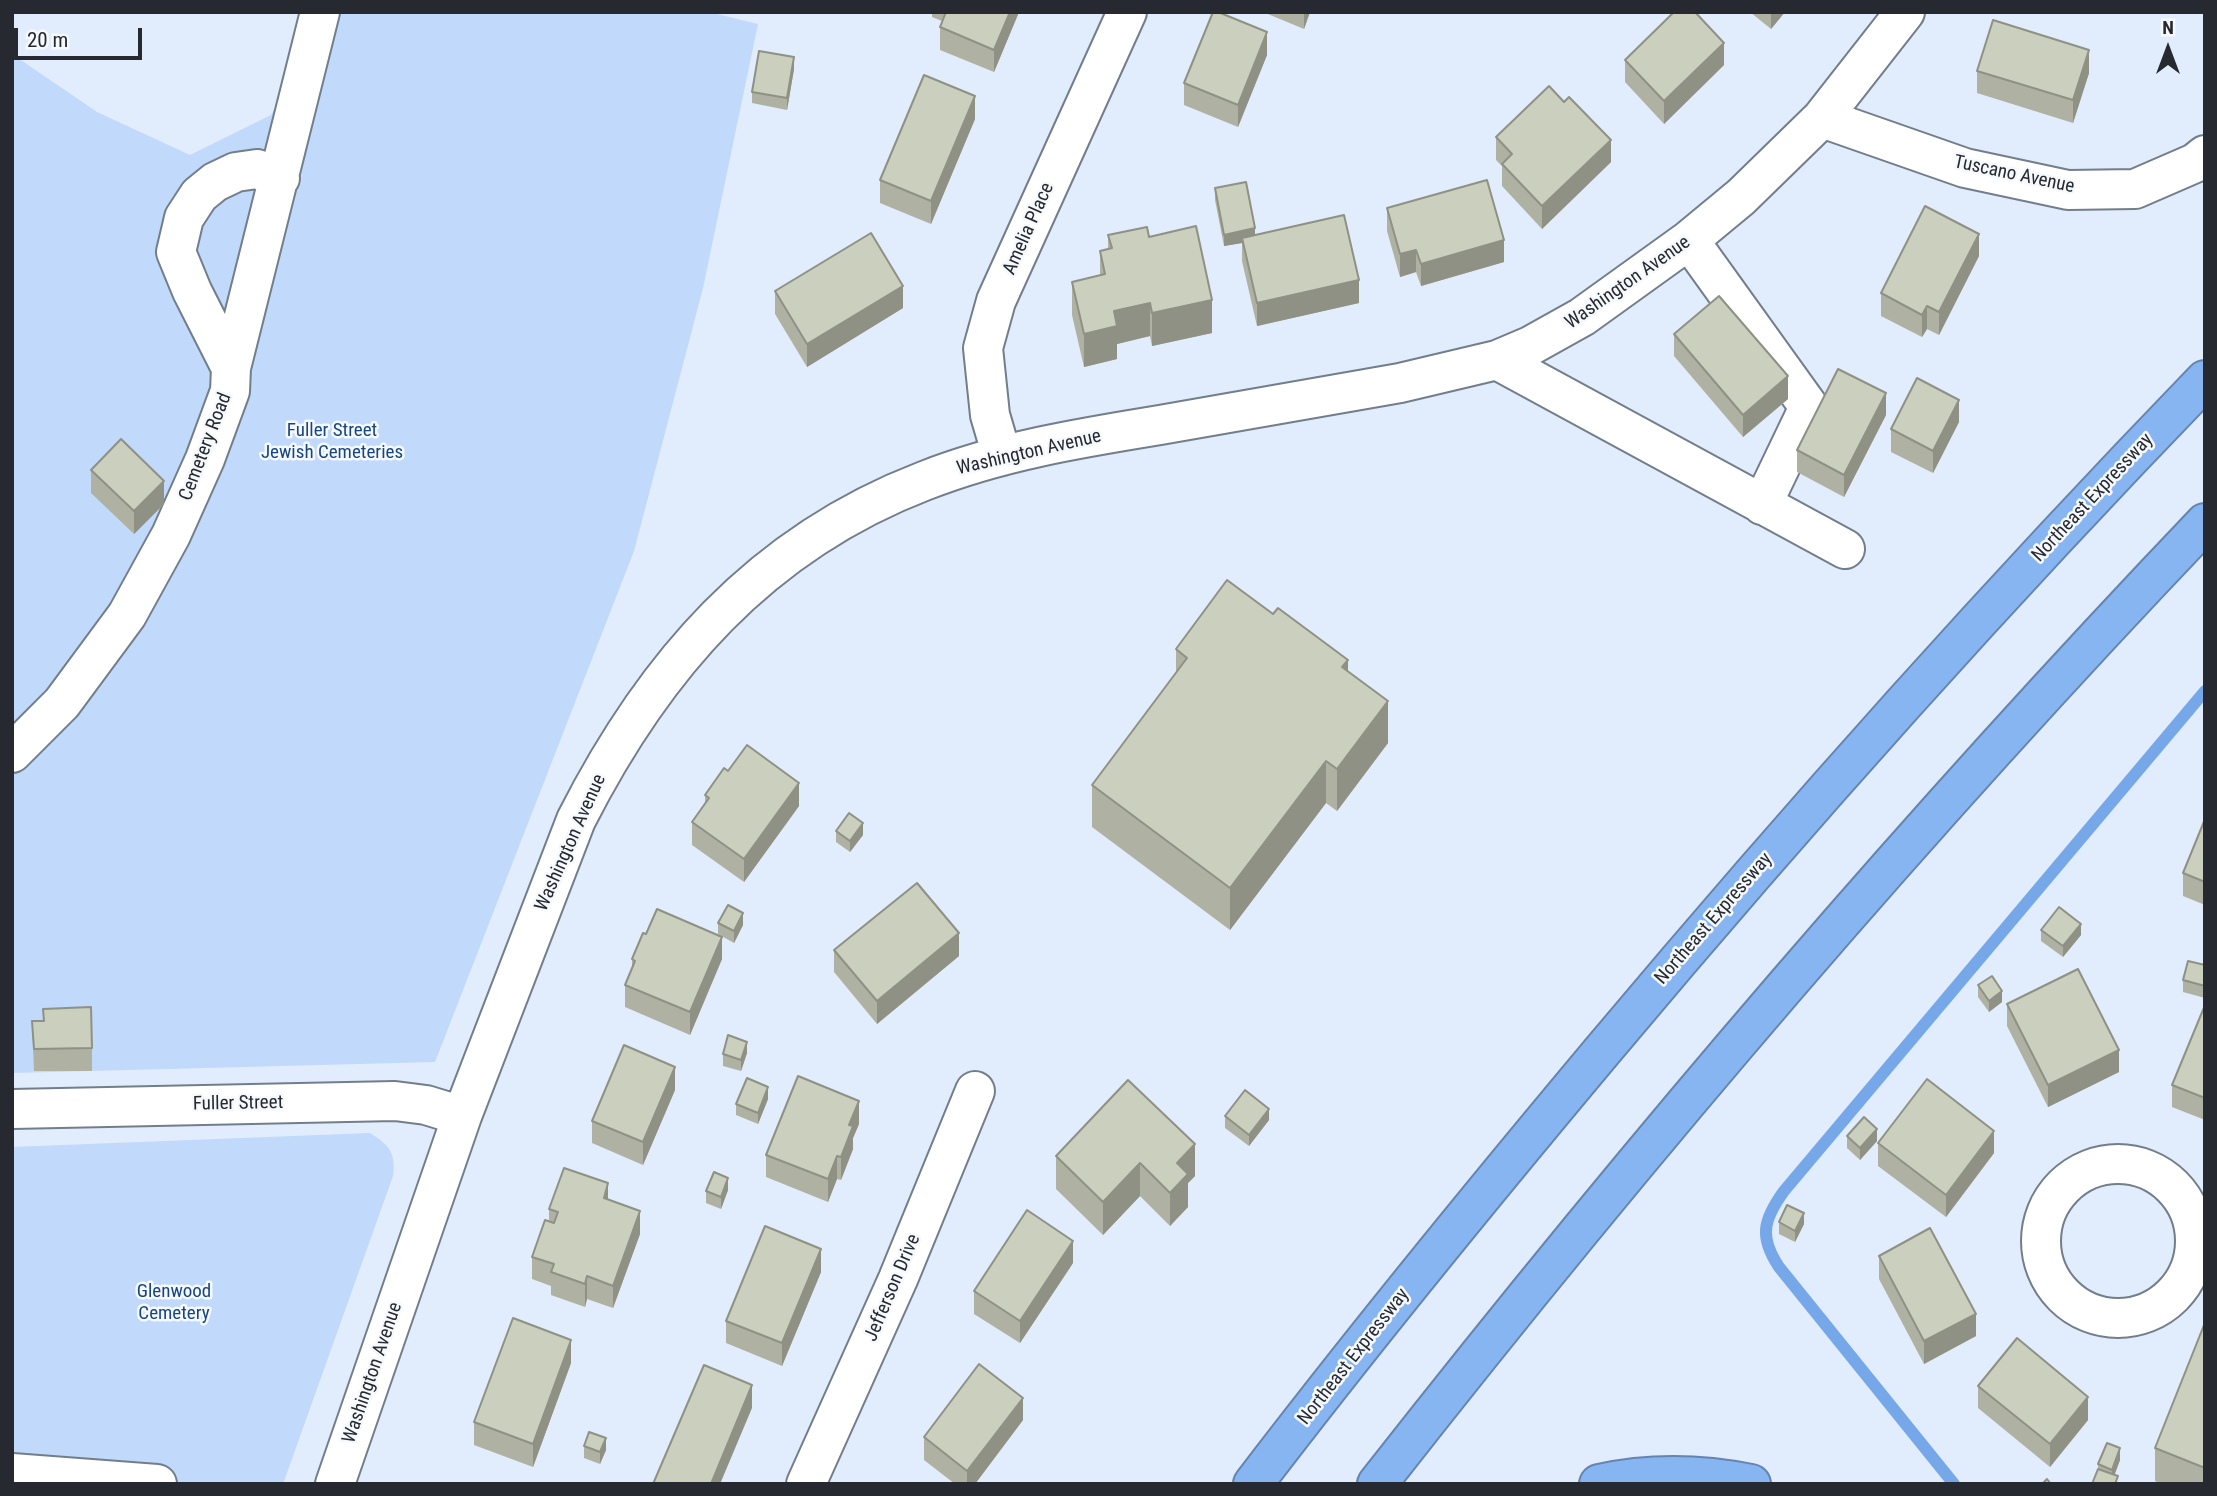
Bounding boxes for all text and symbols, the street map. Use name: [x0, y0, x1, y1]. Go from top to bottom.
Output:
scale bar: [18, 14, 145, 58]
north arrow: [2133, 14, 2203, 84]
text: N: [2162, 16, 2174, 39]
text: 20 m: [27, 28, 68, 52]
street label: Tuscano Avenue: [1952, 151, 2076, 199]
street label: Amelia Place: [999, 180, 1059, 278]
street label: Washington Avenue: [1561, 231, 1695, 335]
street label: Cemetery Road: [175, 390, 237, 504]
park label: Fuller Street Jewish Cemeteries: [261, 420, 403, 464]
street label: Washington Avenue: [955, 425, 1103, 481]
street label: Northeast Expressway: [2028, 429, 2158, 567]
street label: Washington Avenue: [531, 771, 611, 915]
street label: Northeast Expressway: [1651, 848, 1777, 990]
street label: Fuller Street: [193, 1092, 283, 1116]
street label: Jefferson Drive: [860, 1231, 926, 1345]
park label: Glenwood Cemetery: [137, 1281, 211, 1325]
street label: Northeast Expressway: [1294, 1284, 1414, 1430]
street label: Washington Avenue: [338, 1300, 408, 1446]

